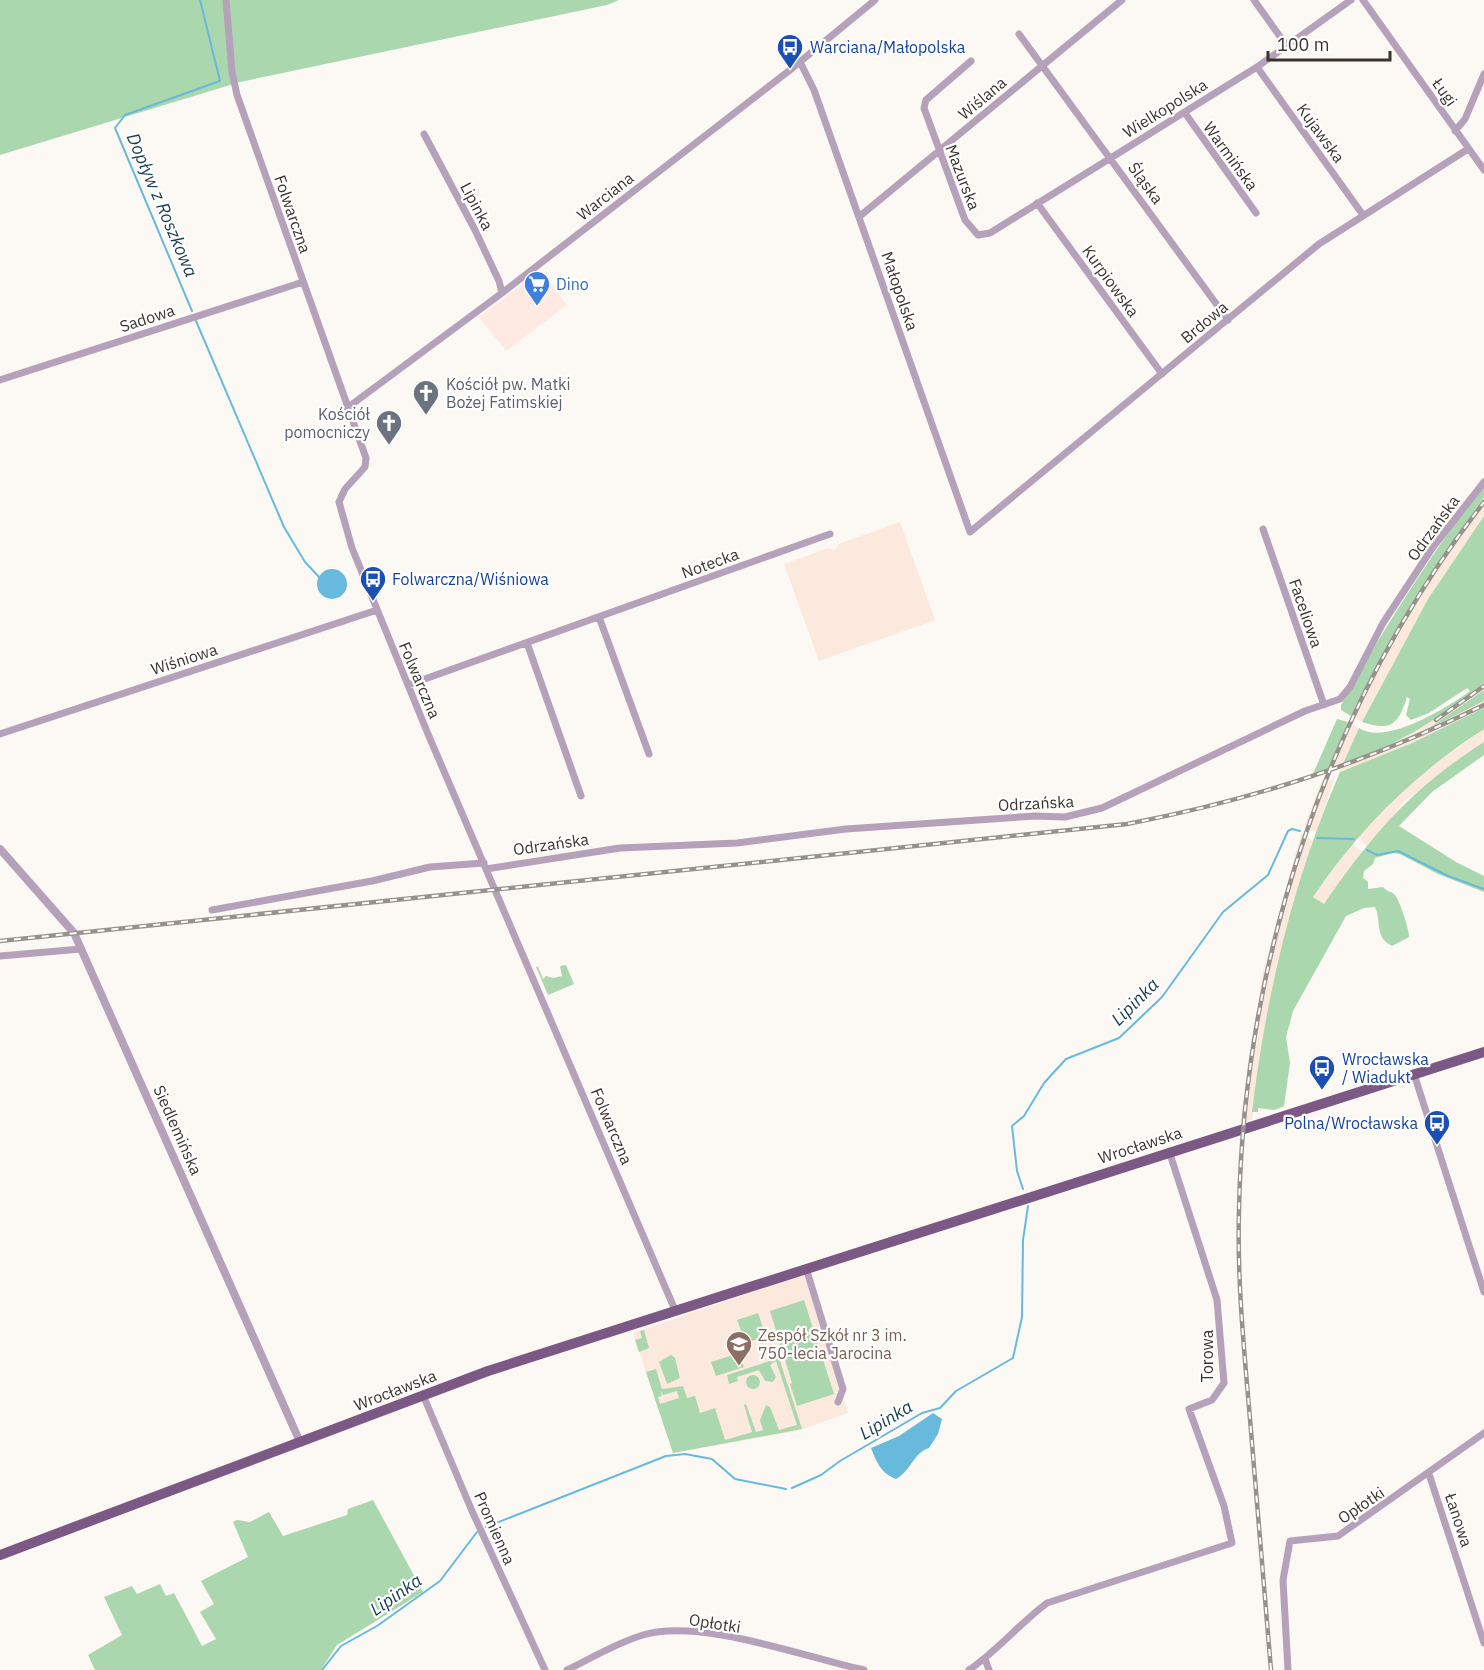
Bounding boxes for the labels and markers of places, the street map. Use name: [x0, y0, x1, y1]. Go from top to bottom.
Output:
bus stop icon: Warciana/Małopolska: [775, 32, 805, 70]
place label: Warciana/Małopolska: [810, 37, 966, 57]
supermarket icon: Dino: [522, 269, 552, 307]
place label: Dino: [556, 274, 589, 294]
place label: Kościół pw. Matki Bożej Fatimskiej: [446, 374, 570, 412]
church icon: Kościół pw. Matki Bożej Fatimskiej: [411, 378, 441, 416]
place label: Kościół pomocniczy: [284, 404, 371, 442]
church icon: Kościół pomocniczy: [374, 408, 404, 446]
bus stop icon: Folwarczna/Wiśniowa: [358, 564, 388, 602]
place label: Folwarczna/Wiśniowa: [392, 569, 549, 589]
place label: Wrocławska / Wiadukt: [1342, 1049, 1429, 1087]
bus stop icon: Wrocławska / Wiadukt: [1307, 1053, 1337, 1091]
bus stop icon: Polna/Wrocławska: [1422, 1108, 1452, 1146]
place label: Polna/Wrocławska: [1284, 1113, 1418, 1133]
place label: Zespół Szkół nr 3 im. 750-lecia Jarocina: [758, 1325, 907, 1363]
school or university icon: Zespół Szkół nr 3 im. 750-lecia Jarocina: [724, 1329, 754, 1367]

